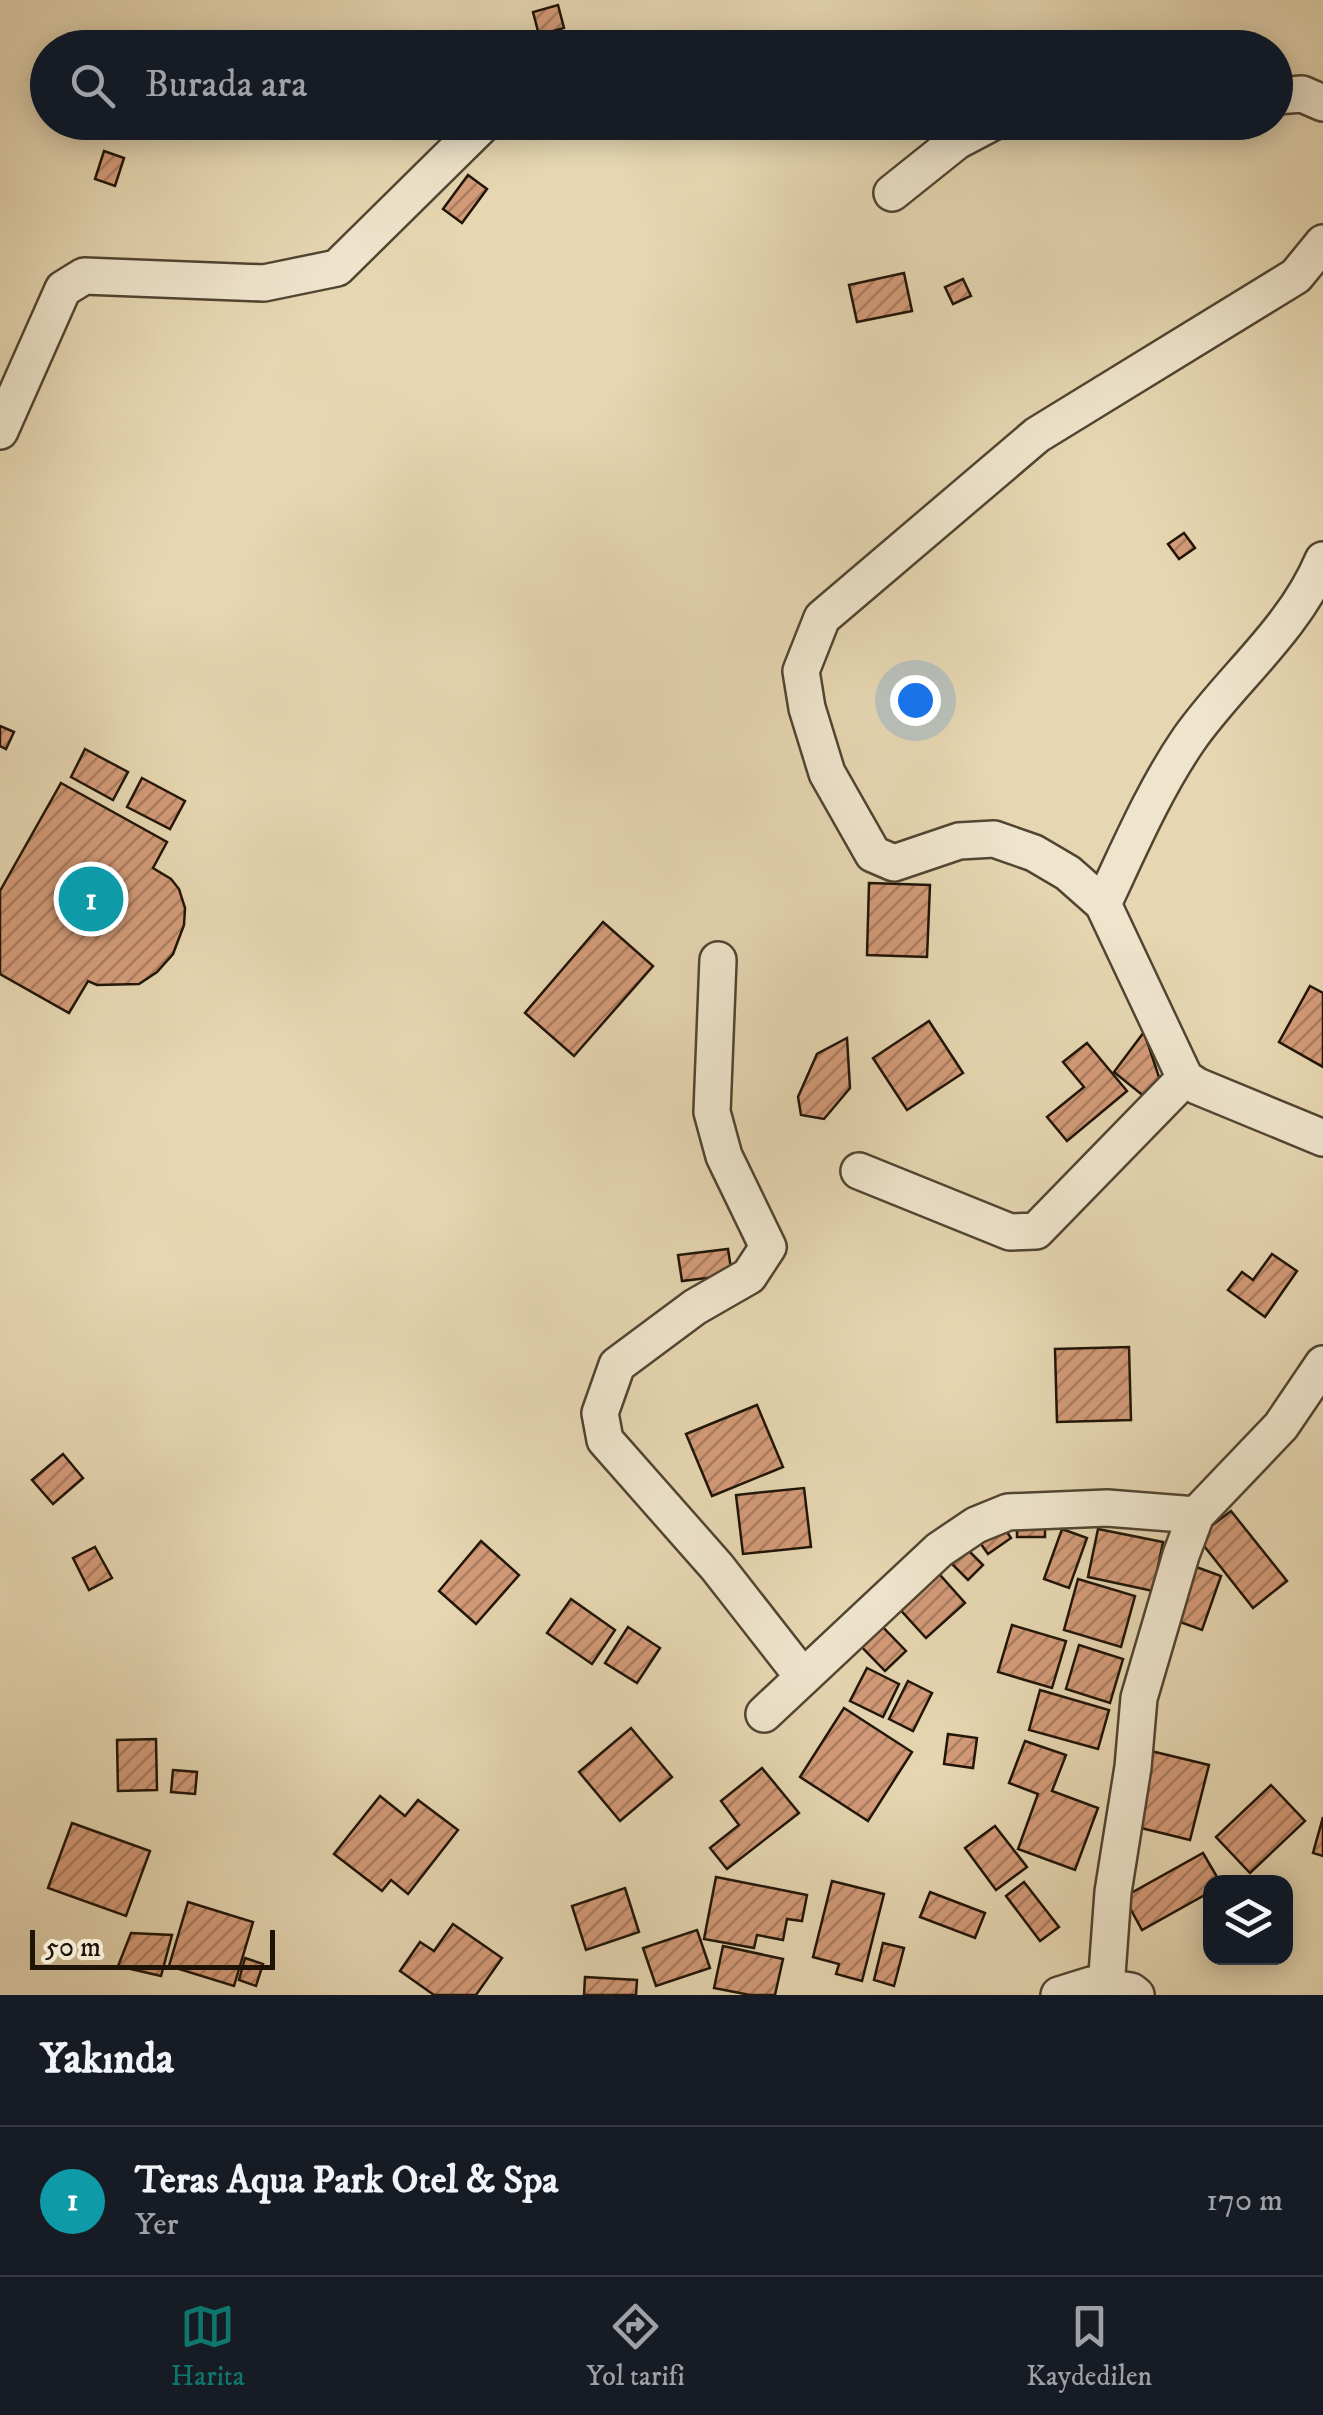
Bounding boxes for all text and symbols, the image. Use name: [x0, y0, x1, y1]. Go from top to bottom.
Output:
search box: [30, 30, 1293, 140]
icon: search: [65, 58, 120, 113]
text: Burada ara: [145, 61, 307, 109]
your location: [890, 675, 941, 726]
pin: 1: [58, 862, 124, 936]
map controls: [1203, 1875, 1293, 1965]
button: layers: [1203, 1875, 1293, 1965]
scale bar: [30, 1925, 275, 1970]
text: 50 m: [45, 1930, 101, 1965]
text: Yakında: [40, 2034, 174, 2086]
text: Teras Aqua Park Otel & Spa: [135, 2157, 558, 2205]
text: 1: [67, 2181, 78, 2221]
text: 170 m: [1206, 2181, 1283, 2221]
text: Yer: [135, 2205, 178, 2245]
tab: Harita: [171, 2299, 245, 2394]
tab: Yol tarifi: [586, 2299, 685, 2394]
tab: Kaydedilen: [1026, 2299, 1152, 2394]

